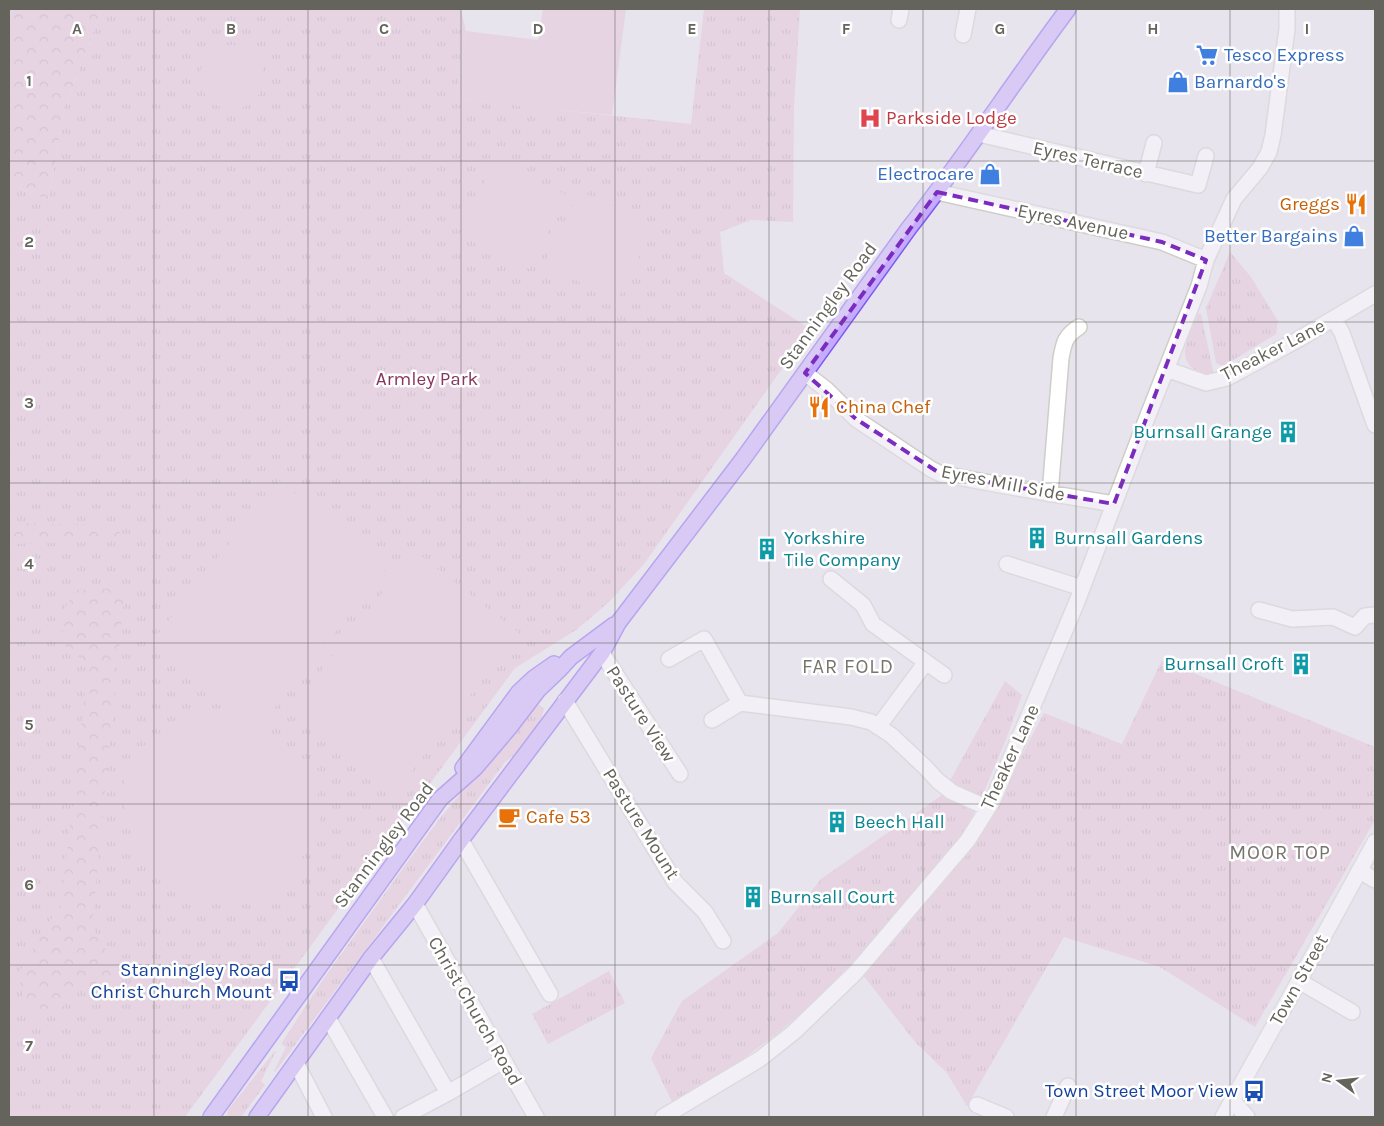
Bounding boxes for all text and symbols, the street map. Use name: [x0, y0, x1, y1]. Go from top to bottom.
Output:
text: A: [72, 19, 82, 38]
text: B: [226, 19, 236, 38]
text: C: [379, 19, 389, 38]
text: D: [533, 19, 544, 38]
text: E: [687, 19, 697, 38]
text: F: [842, 19, 851, 38]
text: G: [995, 19, 1005, 38]
text: H: [1147, 19, 1159, 38]
text: I: [1305, 19, 1309, 38]
supermarket icon: Tesco Express: [1194, 42, 1220, 68]
place label: Tesco Express: [1224, 44, 1345, 66]
shop icon: Barnardo's: [1165, 69, 1191, 95]
text: 1: [26, 71, 32, 90]
place label: Barnardo's: [1194, 71, 1286, 93]
hospital icon: Parkside Lodge: [857, 105, 883, 131]
place label: Parkside Lodge: [886, 107, 1017, 129]
street label: Eyres Terrace: [1031, 137, 1145, 183]
shop icon: Electrocare: [977, 161, 1003, 187]
place label: Electrocare: [877, 163, 974, 185]
restaurant icon: Greggs: [1343, 191, 1369, 217]
place label: Greggs: [1280, 193, 1340, 215]
street label: Eyres Avenue: [1015, 199, 1131, 245]
shop icon: Better Bargains: [1341, 223, 1367, 249]
place label: Better Bargains: [1204, 225, 1338, 247]
text: 2: [24, 232, 34, 251]
street label: Stanningley Road: [774, 238, 882, 374]
street label: Theaker Lane: [1217, 314, 1329, 386]
park label: Armley Park: [376, 368, 479, 390]
text: 3: [24, 393, 34, 412]
restaurant icon: China Chef: [806, 394, 832, 420]
place label: China Chef: [836, 396, 931, 418]
building icon: Burnsall Grange: [1275, 419, 1301, 445]
place label: Burnsall Grange: [1133, 421, 1272, 443]
street label: Eyres Mill Side: [939, 460, 1067, 506]
building icon: Burnsall Gardens: [1024, 525, 1050, 551]
place label: Yorkshire Tile Company: [784, 527, 901, 571]
place label: Burnsall Gardens: [1054, 527, 1203, 549]
building icon: Yorkshire Tile Company: [754, 536, 780, 562]
text: 4: [24, 554, 34, 573]
building icon: Burnsall Croft: [1288, 651, 1314, 677]
place label: Burnsall Croft: [1164, 653, 1284, 675]
district label: FAR FOLD: [802, 655, 894, 678]
street label: Pasture View: [602, 662, 680, 767]
street label: Theaker Lane: [976, 701, 1044, 813]
text: 5: [24, 715, 34, 734]
street label: Pasture Mount: [598, 764, 684, 884]
street label: Stanningley Road: [329, 778, 439, 912]
cafe icon: Cafe 53: [496, 804, 522, 830]
place label: Cafe 53: [526, 806, 591, 828]
building icon: Beech Hall: [824, 809, 850, 835]
place label: Beech Hall: [854, 811, 945, 833]
district label: MOOR TOP: [1229, 841, 1331, 864]
text: 6: [24, 875, 34, 894]
building icon: Burnsall Court: [740, 884, 766, 910]
place label: Burnsall Court: [770, 886, 895, 908]
street label: Town Street: [1265, 931, 1333, 1029]
street label: Christ Church Road: [423, 933, 527, 1089]
place label: Stanningley Road Christ Church Mount: [91, 959, 272, 1003]
bus stop icon: Stanningley Road Christ Church Mount: [276, 968, 302, 994]
text: 7: [25, 1036, 33, 1055]
north arrow: [1314, 1056, 1364, 1106]
text: N: [1317, 1071, 1336, 1085]
bus stop icon: Town Street Moor View: [1241, 1078, 1267, 1104]
place label: Town Street Moor View: [1045, 1080, 1238, 1102]

